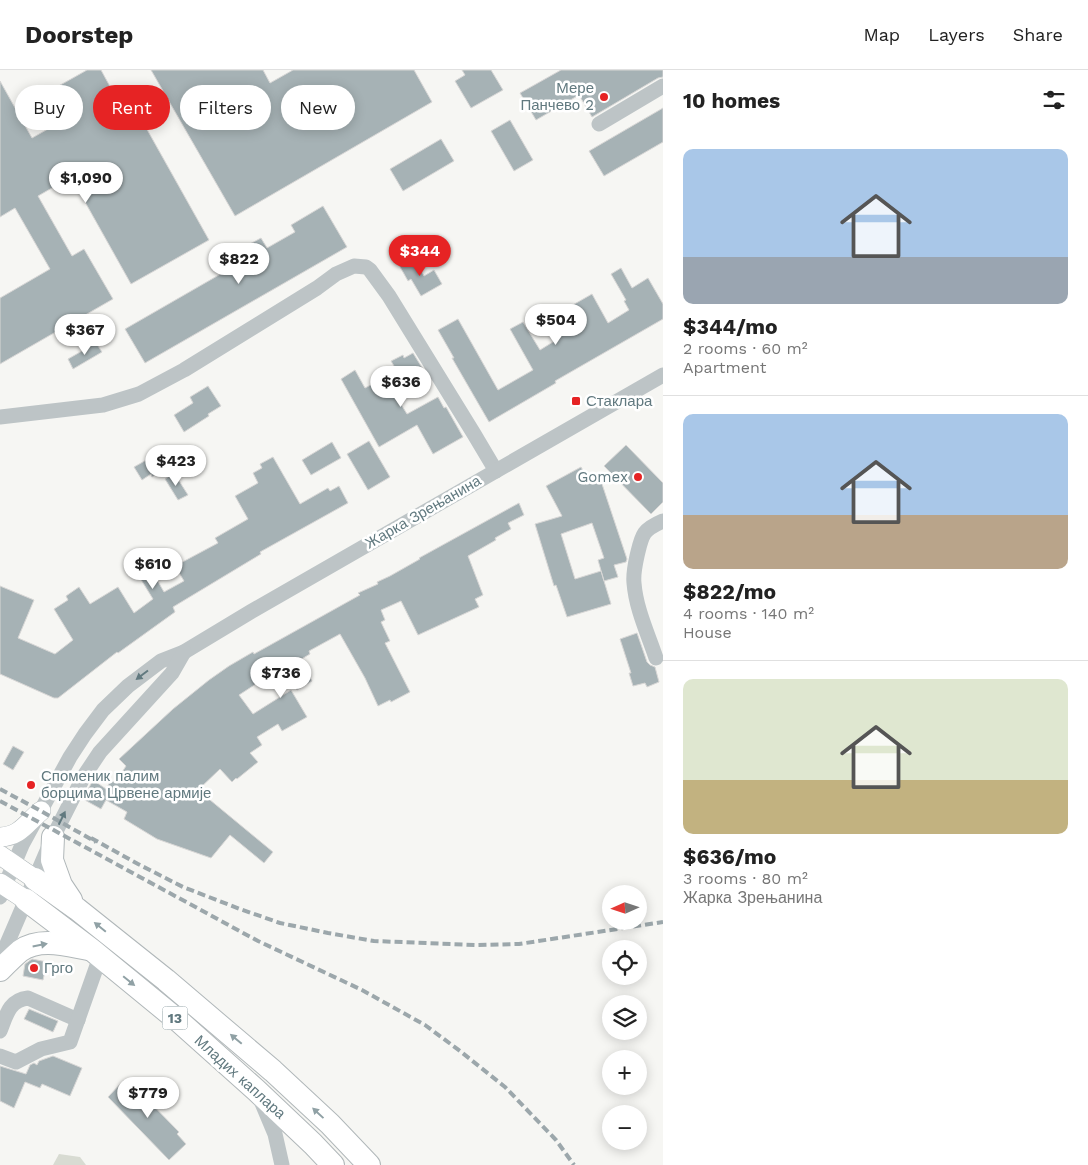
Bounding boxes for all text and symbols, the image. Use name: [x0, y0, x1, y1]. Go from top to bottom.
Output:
text: Doorstep: [25, 21, 133, 49]
text: Map: [863, 24, 900, 45]
text: Layers: [928, 24, 985, 45]
text: Share: [1013, 24, 1063, 45]
place label: Мере Панчево 2: [520, 79, 594, 114]
chip: Buy: [15, 85, 83, 130]
chip: Rent: [93, 85, 170, 130]
chip: Filters: [180, 85, 271, 130]
chip: New: [281, 85, 355, 130]
icon: filters: [1040, 86, 1068, 114]
text: 10 homes: [683, 88, 780, 113]
marker: Мере Панчево 2: [598, 91, 610, 103]
pin: $1,090: [45, 162, 127, 204]
text: $1,090: [60, 168, 112, 187]
icon: home: [831, 181, 921, 271]
pin: $344: [390, 234, 450, 277]
text: $344: [400, 241, 440, 260]
pin: $822: [209, 242, 269, 285]
text: $822: [219, 249, 259, 268]
pin: $504: [526, 304, 586, 346]
text: $504: [536, 310, 576, 329]
pin: $367: [55, 314, 115, 356]
text: $344/mo: [683, 314, 778, 339]
text: $367: [66, 320, 104, 339]
text: 2 rooms · 60 m²: [683, 339, 808, 358]
text: Apartment: [683, 358, 766, 377]
pin: $636: [371, 366, 431, 408]
text: $636: [381, 372, 421, 391]
place label: Стаклара: [586, 392, 653, 410]
marker: Стаклара: [570, 395, 582, 407]
pin: $423: [146, 444, 206, 487]
icon: home: [831, 447, 921, 537]
text: $423: [156, 451, 196, 470]
place label: Gomex: [577, 468, 628, 486]
street label: Жарка Зрењанина: [362, 471, 485, 552]
marker: Gomex: [632, 471, 644, 483]
pin: $610: [123, 548, 183, 590]
text: $610: [134, 554, 172, 573]
text: $822/mo: [683, 579, 776, 604]
text: 4 rooms · 140 m²: [683, 604, 814, 623]
text: House: [683, 623, 732, 642]
pin: $736: [251, 656, 311, 699]
text: $736: [261, 663, 301, 682]
one-way arrow: [135, 670, 149, 680]
icon: home: [831, 712, 921, 802]
place label: Споменик палим борцима Црвене армије: [41, 767, 211, 802]
marker: Споменик палим борцима Црвене армије: [25, 779, 37, 791]
one-way arrow: [58, 811, 66, 825]
text: $636/mo: [683, 844, 776, 869]
text: 3 rooms · 80 m²: [683, 869, 808, 888]
north arrow: [602, 885, 648, 930]
map controls: [602, 885, 647, 1150]
text: Жарка Зрењанина: [683, 888, 822, 907]
one-way arrow: [94, 922, 107, 933]
one-way arrow: [32, 940, 48, 948]
button: locate: [602, 940, 647, 985]
place label: Грго: [44, 959, 73, 977]
marker: Грго: [28, 962, 40, 974]
one-way arrow: [122, 975, 135, 986]
button: layers: [602, 995, 647, 1040]
road number: 13: [162, 1006, 188, 1030]
street label: Младих каплара: [191, 1031, 290, 1123]
one-way arrow: [230, 1034, 243, 1045]
button: +: [602, 1050, 647, 1095]
pin: $779: [118, 1076, 178, 1119]
text: $779: [128, 1083, 168, 1102]
button: −: [602, 1105, 647, 1150]
one-way arrow: [313, 1107, 325, 1119]

